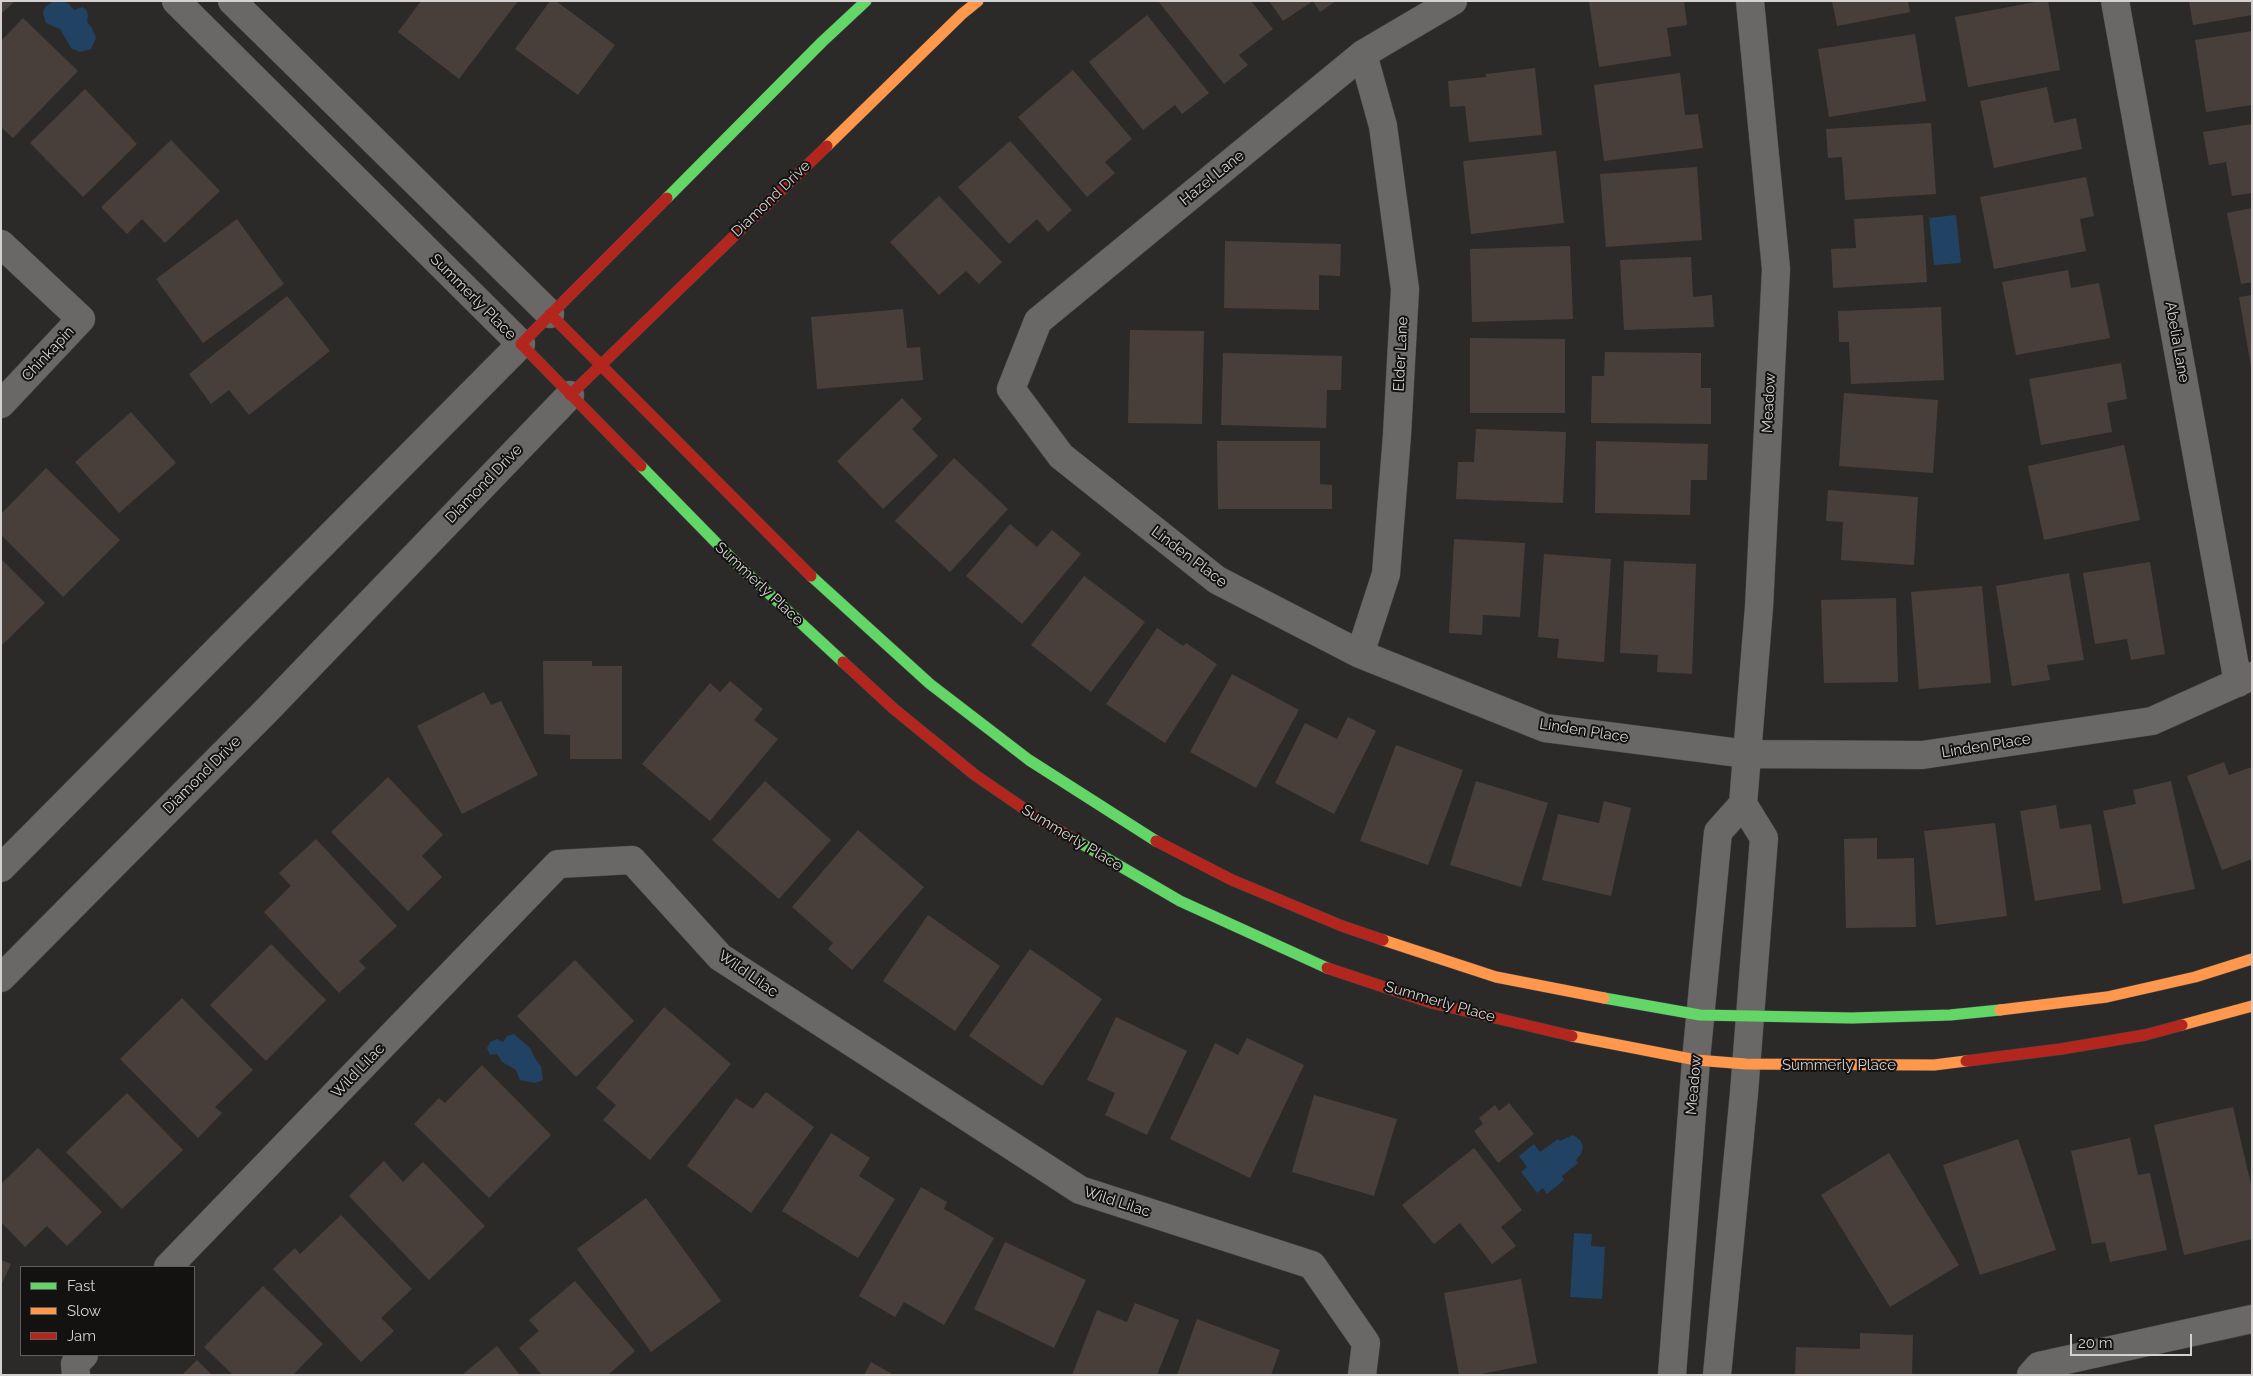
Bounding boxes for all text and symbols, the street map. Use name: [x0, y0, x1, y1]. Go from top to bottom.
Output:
street label: Hazel Lane: [1176, 147, 1248, 209]
street label: Diamond Drive: [728, 157, 814, 241]
street label: Summerly Place: [426, 250, 520, 344]
street label: Abelia Lane: [2161, 300, 2193, 384]
street label: Elder Lane: [1390, 316, 1412, 392]
street label: Chinkapin: [18, 323, 78, 385]
street label: Meadow: [1758, 372, 1780, 434]
street label: Diamond Drive: [442, 441, 526, 527]
street label: Linden Place: [1148, 523, 1230, 591]
street label: Summerly Place: [711, 539, 807, 629]
street label: Linden Place: [1538, 715, 1630, 747]
street label: Linden Place: [1940, 730, 2032, 762]
street label: Diamond Drive: [159, 732, 245, 818]
street label: Summerly Place: [1019, 801, 1125, 875]
street label: Wild Lilac: [715, 947, 781, 1001]
street label: Summerly Place: [1383, 978, 1497, 1026]
street label: Wild Lilac: [328, 1040, 388, 1102]
street label: Meadow: [1682, 1054, 1706, 1116]
street label: Summerly Place: [1782, 1056, 1896, 1074]
street label: Wild Lilac: [1082, 1183, 1152, 1221]
legend: [20, 1266, 195, 1356]
text: Fast: [67, 1277, 95, 1295]
text: Slow: [67, 1302, 101, 1320]
scale bar: [2073, 1324, 2196, 1356]
text: Jam: [67, 1327, 96, 1345]
text: 20 m: [2078, 1334, 2113, 1352]

